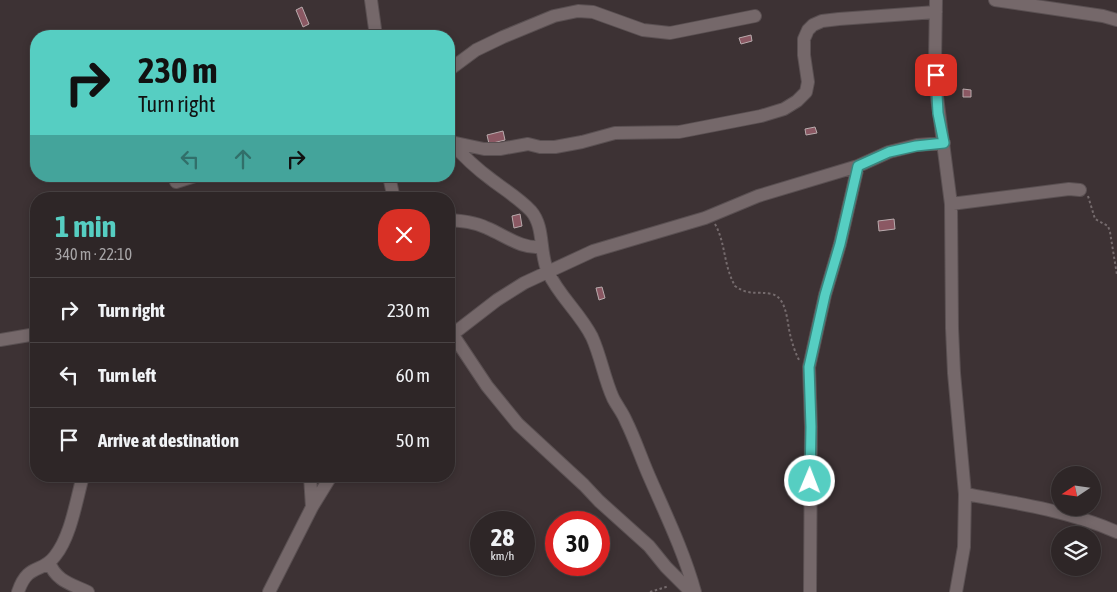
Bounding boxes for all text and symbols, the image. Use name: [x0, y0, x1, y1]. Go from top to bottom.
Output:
icon: right: [55, 50, 120, 115]
text: 230 m: [138, 50, 217, 90]
pin: [915, 54, 957, 96]
icon: arrive: [922, 61, 950, 89]
text: Turn right: [138, 91, 215, 117]
icon: left: [176, 145, 204, 173]
icon: ahead: [229, 145, 257, 173]
icon: right: [282, 145, 310, 173]
text: 1 min: [55, 209, 116, 243]
button: close: [378, 209, 430, 261]
text: 340 m · 22:10: [55, 245, 132, 263]
icon: right: [55, 296, 83, 324]
text: Turn right: [98, 299, 165, 321]
text: 230 m: [387, 299, 430, 321]
icon: left: [55, 361, 83, 389]
text: Turn left: [98, 364, 156, 386]
text: 60 m: [396, 364, 430, 386]
icon: arrive: [55, 426, 83, 454]
text: Arrive at destination: [98, 429, 239, 451]
text: 50 m: [396, 429, 430, 451]
position arrow: [783, 454, 835, 506]
north arrow: [1051, 466, 1101, 516]
map controls: [1051, 466, 1101, 576]
speed limit sign: 30: [545, 511, 610, 576]
text: 28: [491, 523, 514, 551]
button: layers: [1051, 526, 1101, 576]
text: km/h: [491, 549, 514, 563]

